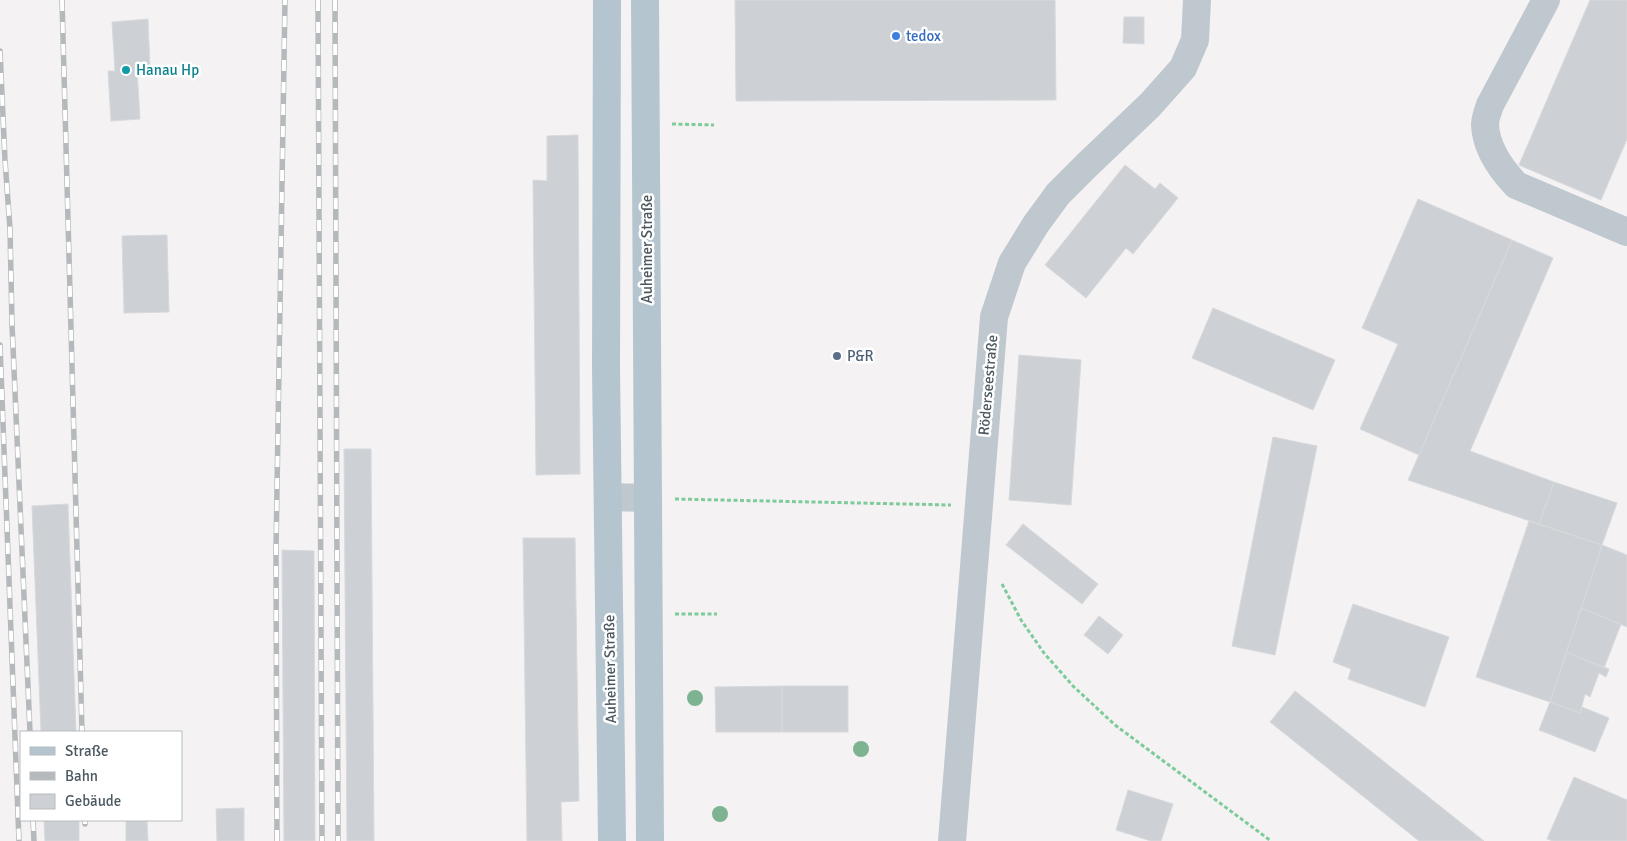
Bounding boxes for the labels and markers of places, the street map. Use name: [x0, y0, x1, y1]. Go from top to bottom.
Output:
place label: tedox: [906, 27, 941, 45]
marker: tedox: [890, 30, 902, 42]
place label: Hanau Hp: [136, 61, 199, 79]
marker: Hanau Hp: [120, 64, 132, 76]
place label: P&R: [847, 347, 874, 365]
marker: P&R: [831, 350, 843, 362]

